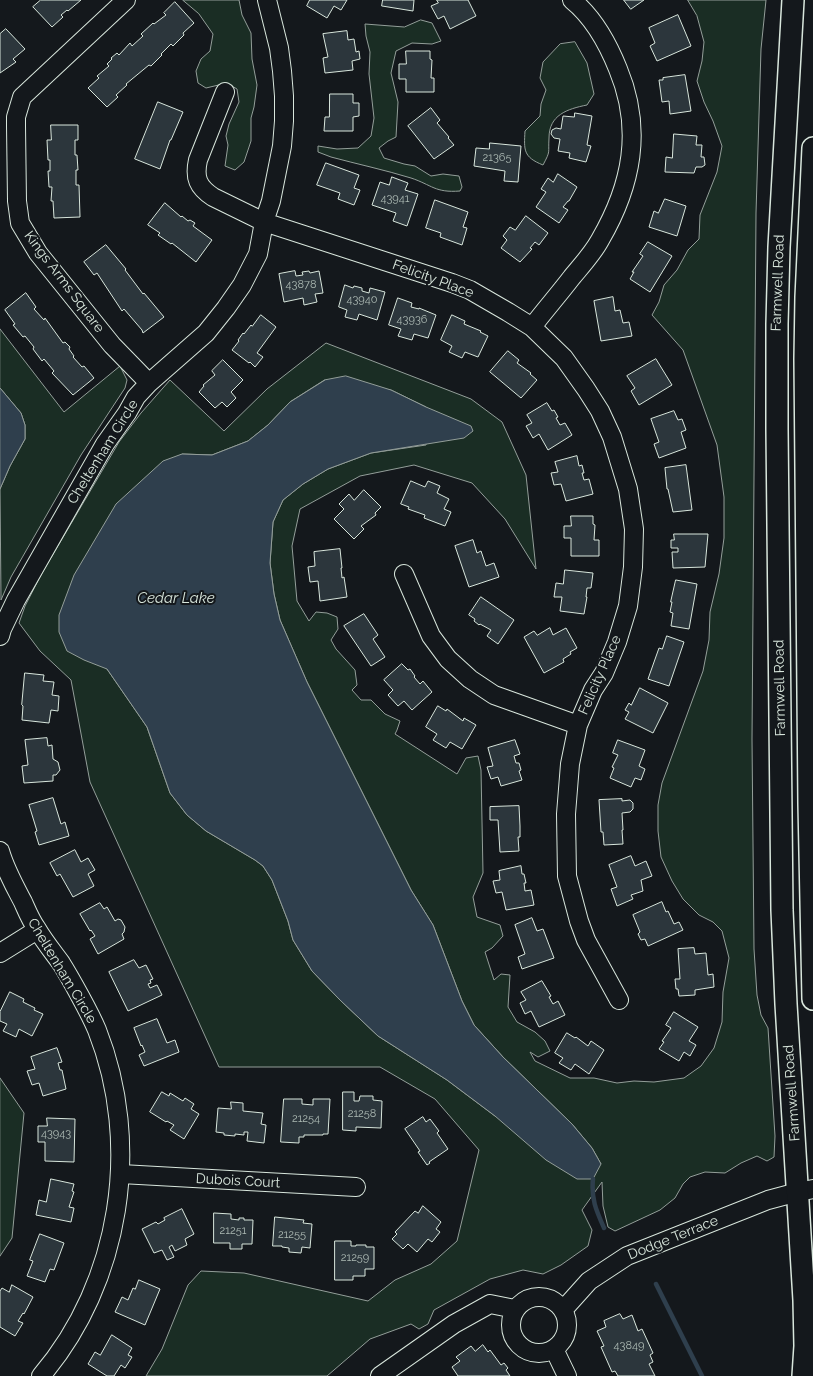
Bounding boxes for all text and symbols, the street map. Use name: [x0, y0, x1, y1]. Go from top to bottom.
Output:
house number: 21365: [483, 151, 511, 165]
house number: 43941: [380, 192, 410, 206]
street label: Kings Arms Square: [20, 228, 108, 336]
street label: Farmwell Road: [768, 234, 788, 332]
street label: Felicity Place: [390, 256, 476, 302]
house number: 43878: [286, 278, 316, 292]
house number: 43940: [346, 293, 378, 307]
house number: 43936: [397, 313, 427, 327]
street label: Cheltenham Circle: [64, 397, 142, 507]
water label: Cedar Lake: [137, 589, 215, 607]
street label: Felicity Place: [575, 633, 625, 717]
street label: Farmwell Road: [771, 640, 789, 736]
street label: Cheltenham Circle: [24, 915, 100, 1027]
street label: Farmwell Road: [780, 1044, 804, 1142]
house number: 21258: [348, 1107, 376, 1121]
house number: 21254: [292, 1112, 320, 1126]
house number: 43943: [41, 1127, 71, 1141]
street label: Dubois Court: [195, 1170, 281, 1192]
street label: Dodge Terrace: [625, 1212, 721, 1264]
house number: 21251: [220, 1224, 246, 1238]
house number: 21255: [278, 1228, 306, 1242]
house number: 21259: [341, 1251, 369, 1265]
house number: 43849: [614, 1339, 644, 1353]

